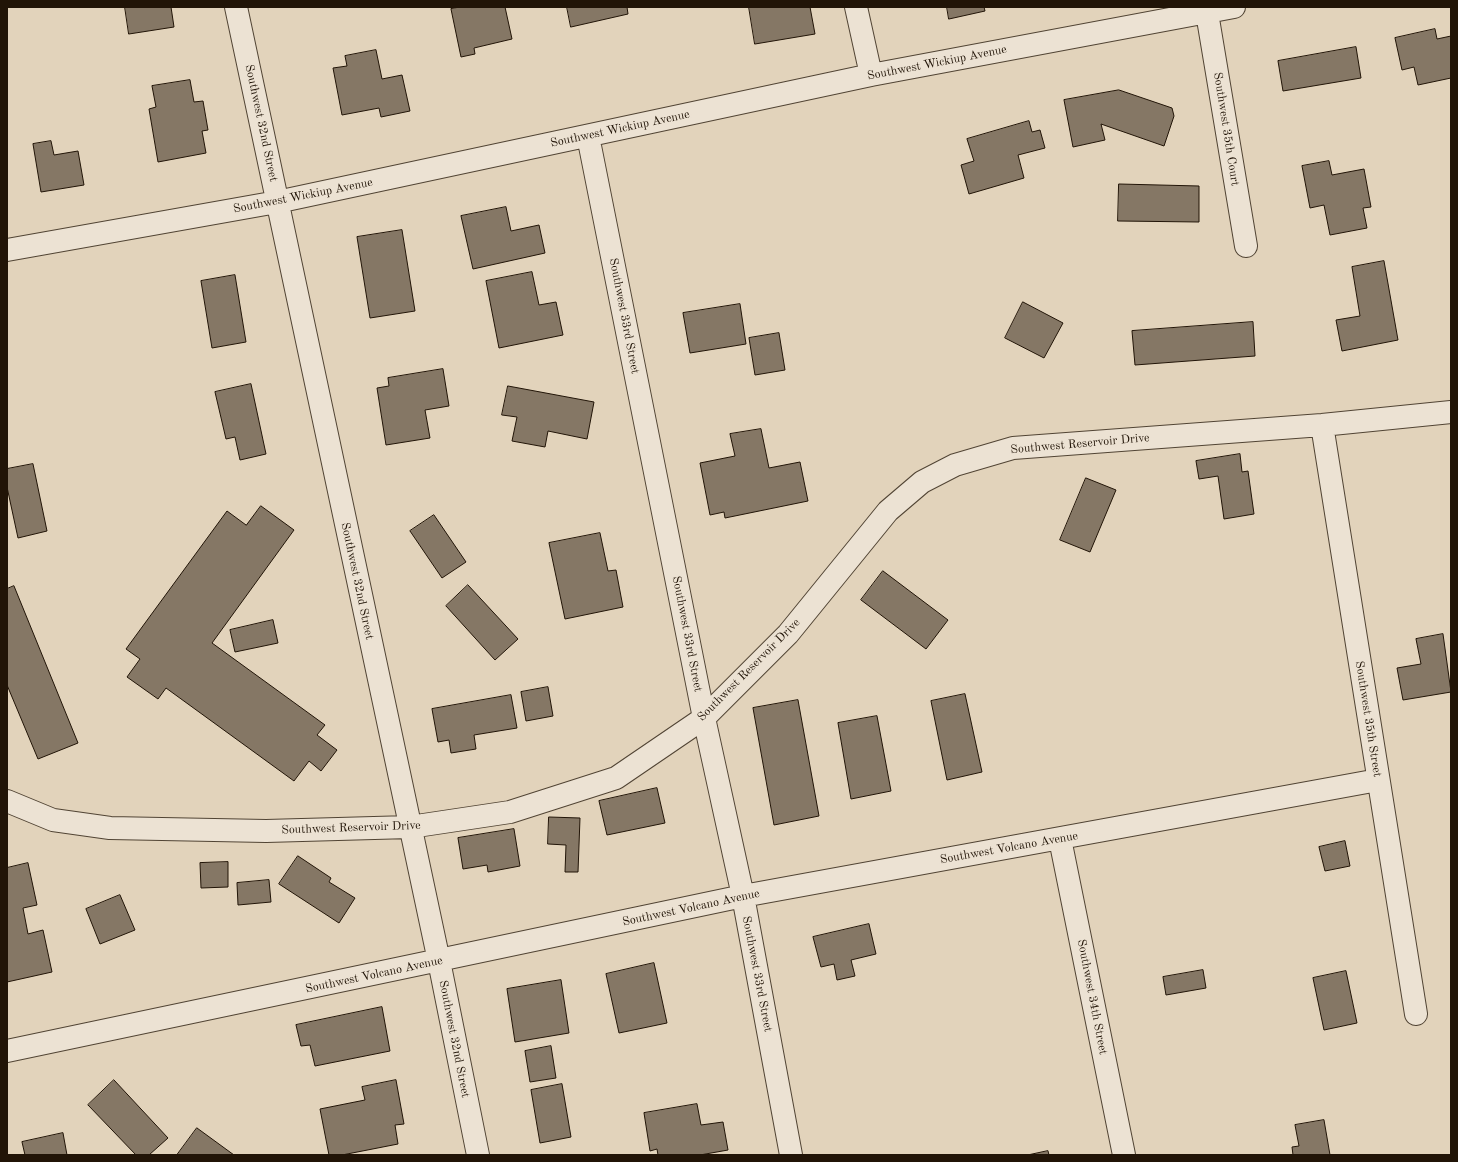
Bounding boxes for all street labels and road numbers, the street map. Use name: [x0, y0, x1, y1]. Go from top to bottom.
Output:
street label: Southwest Wickiup Avenue: [866, 42, 1008, 84]
street label: Southwest 32nd Street: [242, 63, 280, 183]
street label: Southwest 35th Court: [1210, 71, 1242, 187]
street label: Southwest Wickiup Avenue: [549, 107, 691, 151]
street label: Southwest Wickiup Avenue: [232, 175, 374, 217]
street label: Southwest 33rd Street: [606, 257, 642, 375]
street label: Southwest Reservoir Drive: [1010, 431, 1150, 457]
street label: Southwest 32nd Street: [338, 521, 376, 641]
street label: Southwest 33rd Street: [669, 575, 705, 693]
street label: Southwest Reservoir Drive: [695, 616, 803, 724]
street label: Southwest 35th Street: [1352, 660, 1384, 778]
street label: Southwest Reservoir Drive: [281, 818, 421, 838]
street label: Southwest Volcano Avenue: [939, 829, 1079, 867]
street label: Southwest Volcano Avenue: [621, 886, 761, 930]
street label: Southwest 33rd Street: [739, 915, 775, 1033]
street label: Southwest 34th Street: [1074, 938, 1110, 1056]
street label: Southwest Volcano Avenue: [304, 953, 444, 997]
street label: Southwest 32nd Street: [436, 979, 472, 1099]

